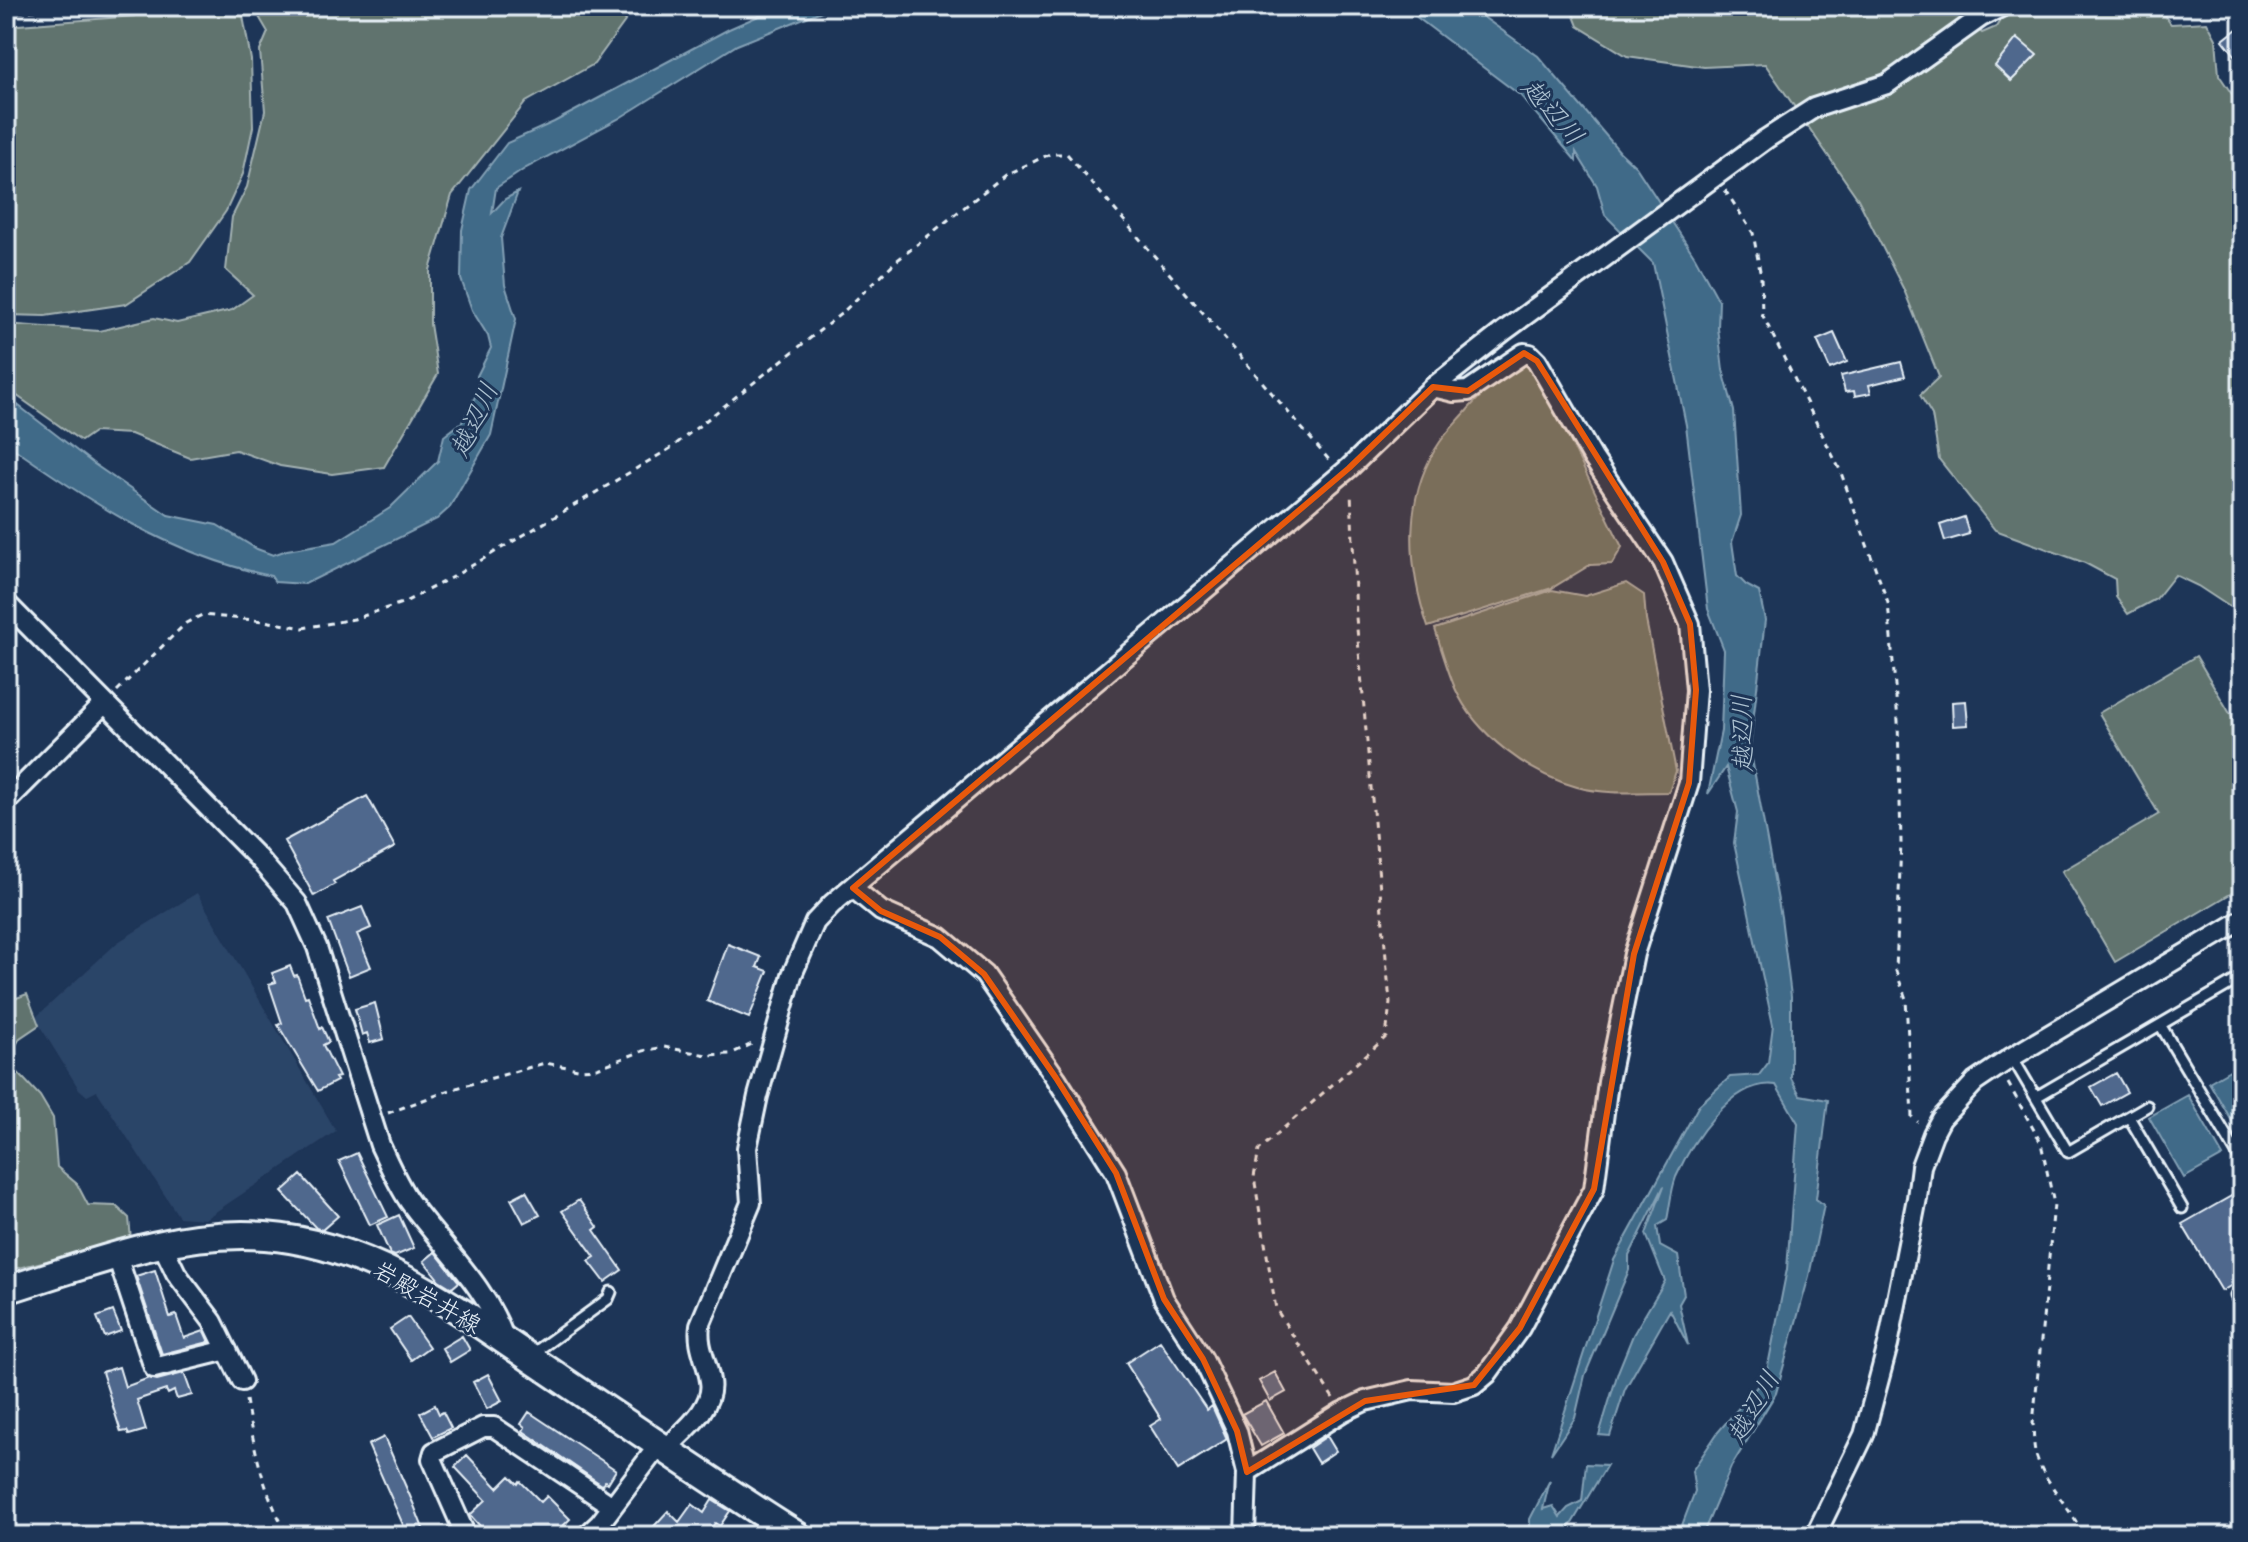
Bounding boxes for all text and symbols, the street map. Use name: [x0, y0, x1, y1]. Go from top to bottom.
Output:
water label: 越辺川: [1515, 70, 1592, 152]
water label: 越辺川: [441, 376, 505, 462]
water label: 越辺川: [1723, 694, 1759, 773]
street label: 岩殿岩井線: [368, 1253, 488, 1339]
water label: 越辺川: [1717, 1364, 1786, 1449]

